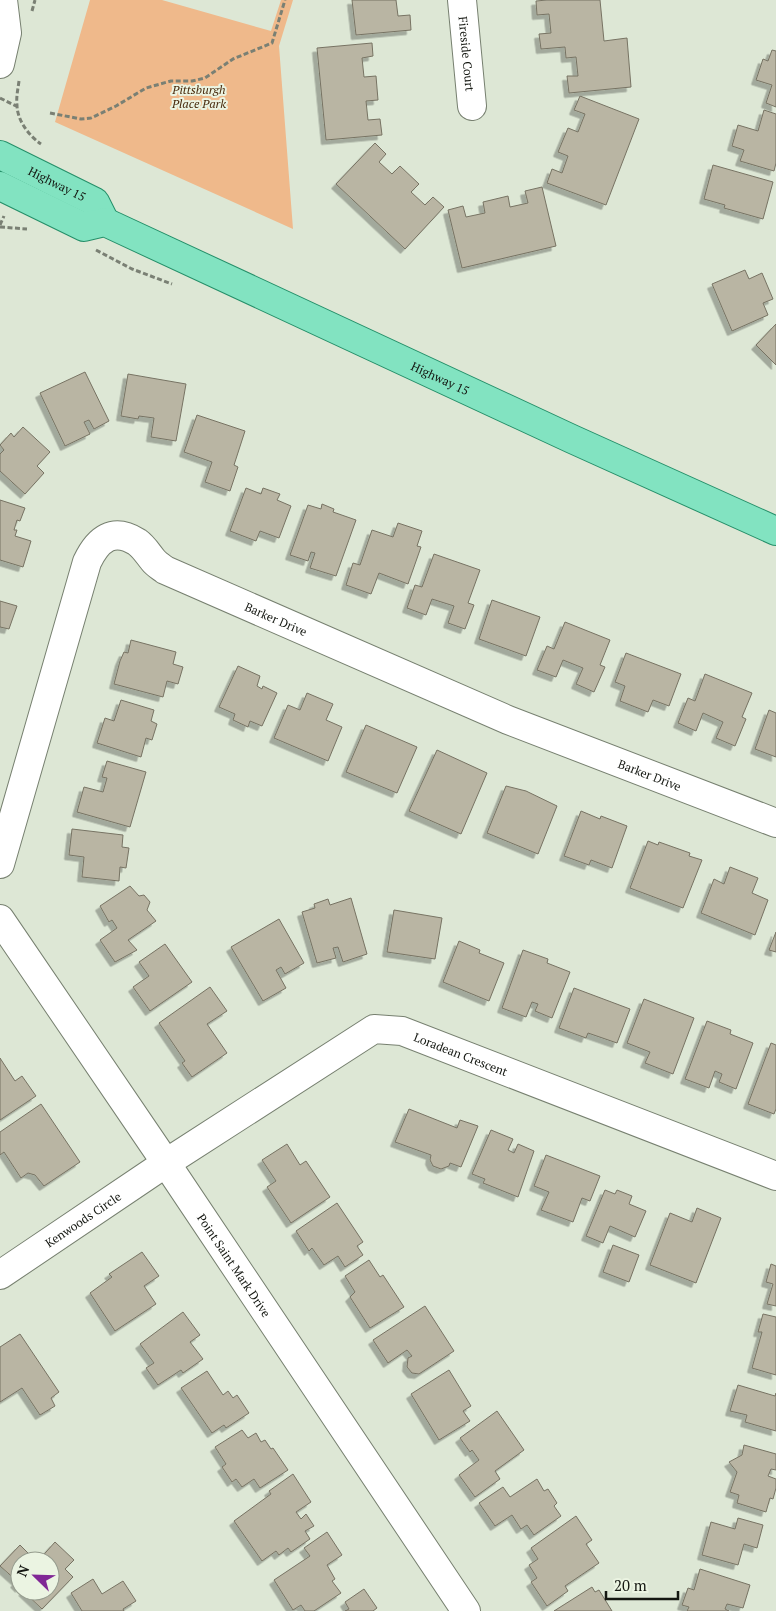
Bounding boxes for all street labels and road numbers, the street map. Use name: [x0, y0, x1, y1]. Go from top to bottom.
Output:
street label: Fireside Court: [456, 16, 478, 93]
street label: Highway 15: [26, 163, 89, 204]
street label: Highway 15: [409, 358, 472, 398]
street label: Barker Drive: [243, 598, 310, 639]
street label: Barker Drive: [616, 756, 684, 793]
street label: Loradean Crescent: [412, 1029, 511, 1079]
street label: Kenwoods Circle: [42, 1188, 124, 1250]
street label: Point Saint Mark Drive: [194, 1211, 274, 1320]

